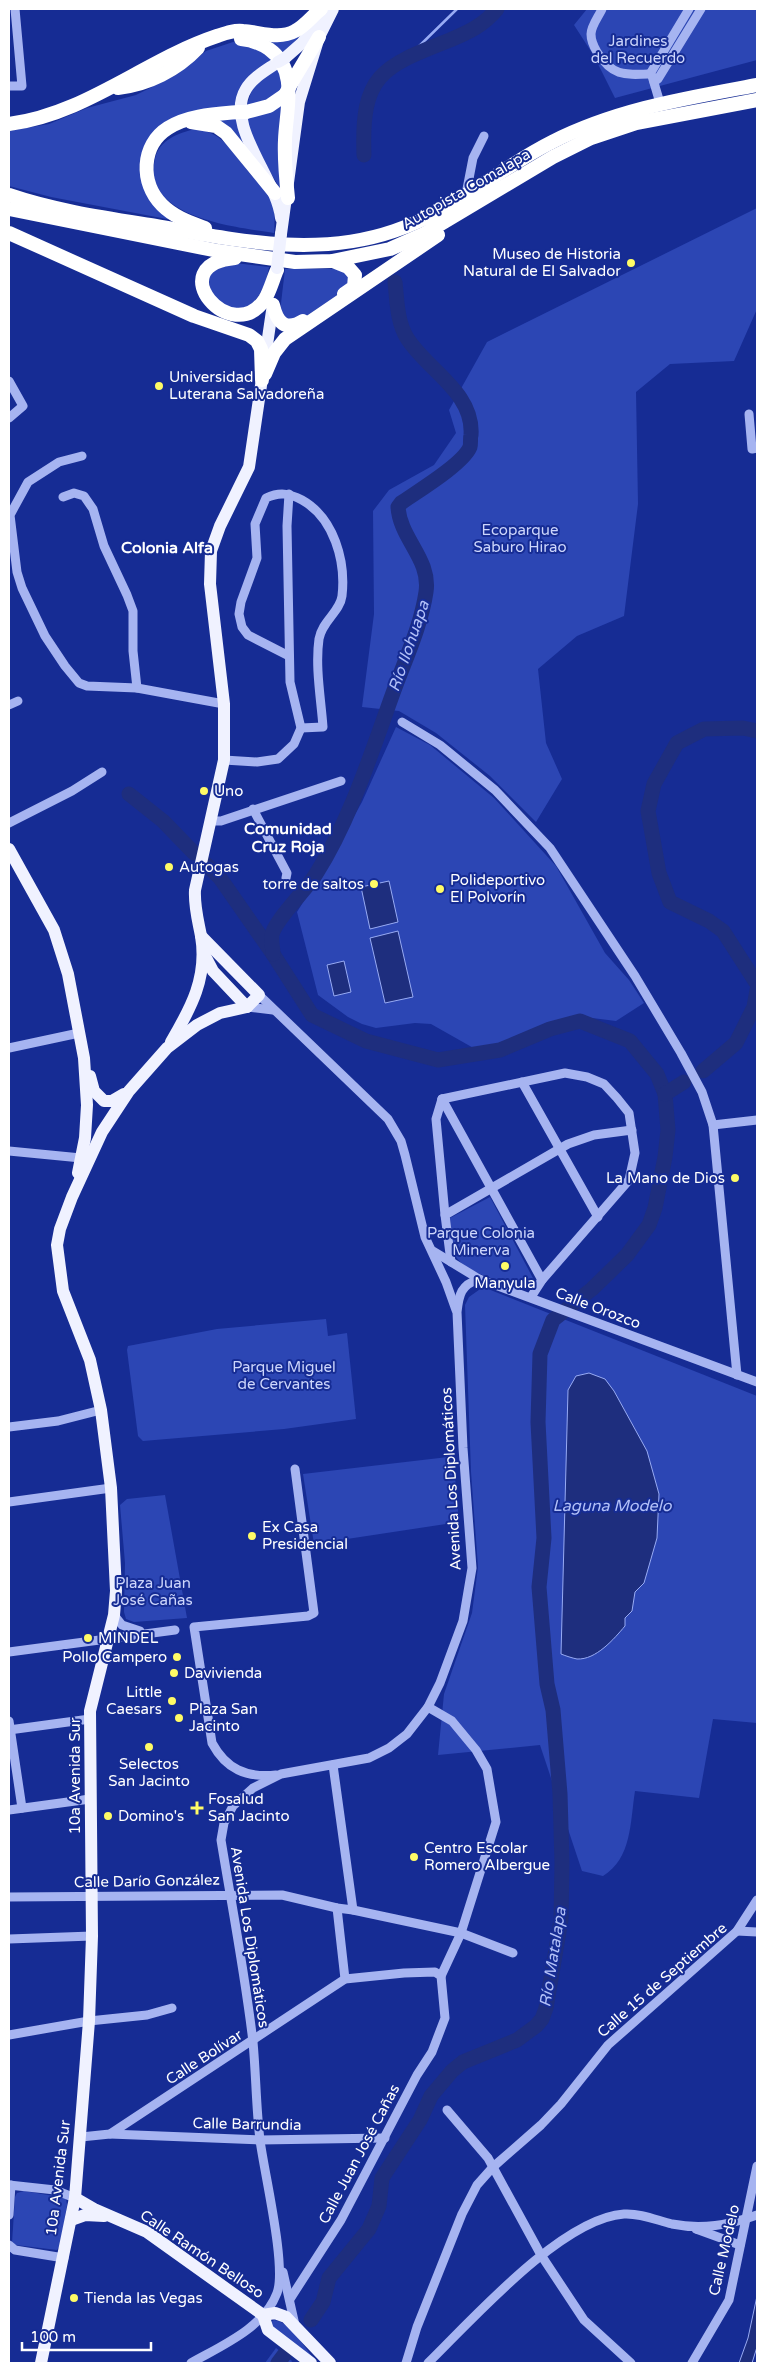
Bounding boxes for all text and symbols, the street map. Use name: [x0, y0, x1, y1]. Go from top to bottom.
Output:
park label: Jardines del Recuerdo: [591, 32, 685, 67]
street label: Autopista Comalapa: [399, 145, 533, 233]
place label: Museo de Historia Natural de El Salvador: [463, 245, 621, 280]
marker: Museo de Historia Natural de El Salvador: [625, 257, 637, 269]
place label: Universidad Luterana Salvadoreña: [169, 368, 324, 403]
marker: Universidad Luterana Salvadoreña: [153, 380, 165, 392]
park label: Ecoparque Saburo Hirao: [473, 521, 567, 556]
district label: Colonia Alfa: [121, 538, 213, 558]
water label: Río Ilohuapa: [384, 597, 434, 694]
place label: Uno: [214, 782, 243, 800]
marker: Uno: [198, 785, 210, 797]
district label: Comunidad Cruz Roja: [244, 819, 332, 857]
place label: Autogas: [179, 858, 239, 876]
marker: Autogas: [163, 861, 175, 873]
place label: Polideportivo El Polvorín: [450, 871, 545, 906]
place label: torre de saltos: [262, 875, 364, 893]
marker: torre de saltos: [368, 878, 380, 890]
marker: Polideportivo El Polvorín: [434, 883, 446, 895]
place label: La Mano de Dios: [606, 1169, 725, 1187]
marker: La Mano de Dios: [729, 1172, 741, 1184]
park label: Parque Colonia Minerva: [427, 1224, 535, 1259]
marker: Manyula: [499, 1260, 511, 1272]
place label: Manyula: [474, 1274, 536, 1292]
street label: Calle Orozco: [553, 1283, 643, 1333]
park label: Parque Miguel de Cervantes: [232, 1358, 336, 1393]
street label: Avenida Los Diplomáticos: [437, 1387, 465, 1571]
water label: Laguna Modelo: [553, 1496, 673, 1516]
place label: Ex Casa Presidencial: [262, 1518, 348, 1553]
marker: Ex Casa Presidencial: [246, 1530, 258, 1542]
park label: Plaza Juan José Cañas: [113, 1574, 193, 1609]
place label: MINDEL: [98, 1629, 159, 1647]
marker: MINDEL: [82, 1632, 94, 1644]
place label: Pollo Campero: [62, 1648, 167, 1666]
marker: Pollo Campero: [171, 1651, 183, 1663]
place label: Davivienda: [184, 1664, 262, 1682]
marker: Davivienda: [168, 1667, 180, 1679]
place label: Little Caesars: [106, 1683, 162, 1718]
marker: Little Caesars: [166, 1695, 178, 1707]
place label: Plaza San Jacinto: [189, 1700, 258, 1735]
marker: Plaza San Jacinto: [173, 1712, 185, 1724]
street label: 10a Avenida Sur: [66, 1717, 84, 1834]
marker: Selectos San Jacinto: [143, 1741, 155, 1753]
place label: Selectos San Jacinto: [108, 1755, 190, 1790]
place label: Fosalud San Jacinto: [208, 1790, 290, 1825]
marker: Fosalud San Jacinto: [190, 1801, 204, 1815]
place label: Domino's: [118, 1807, 184, 1825]
marker: Domino's: [102, 1810, 114, 1822]
place label: Centro Escolar Romero Albergue: [424, 1839, 550, 1874]
street label: Avenida Los Diplomáticos: [227, 1845, 273, 2029]
marker: Centro Escolar Romero Albergue: [408, 1851, 420, 1863]
street label: Calle Darío González: [74, 1871, 220, 1891]
water label: Río Matalapa: [535, 1905, 571, 2008]
street label: Calle 15 de Septiembre: [594, 1919, 730, 2041]
street label: Calle Bolívar: [162, 2025, 246, 2088]
street label: Calle Juan José Cañas: [315, 2081, 403, 2227]
street label: Calle Barrundia: [192, 2114, 302, 2134]
street label: 10a Avenida Sur: [42, 2119, 74, 2237]
street label: Calle Modelo: [705, 2203, 743, 2297]
street label: Calle Ramón Belloso: [137, 2206, 267, 2302]
place label: Tienda las Vegas: [84, 2289, 203, 2307]
marker: Tienda las Vegas: [68, 2292, 80, 2304]
scale bar: [22, 2320, 151, 2352]
text: 100 m: [30, 2328, 76, 2346]

